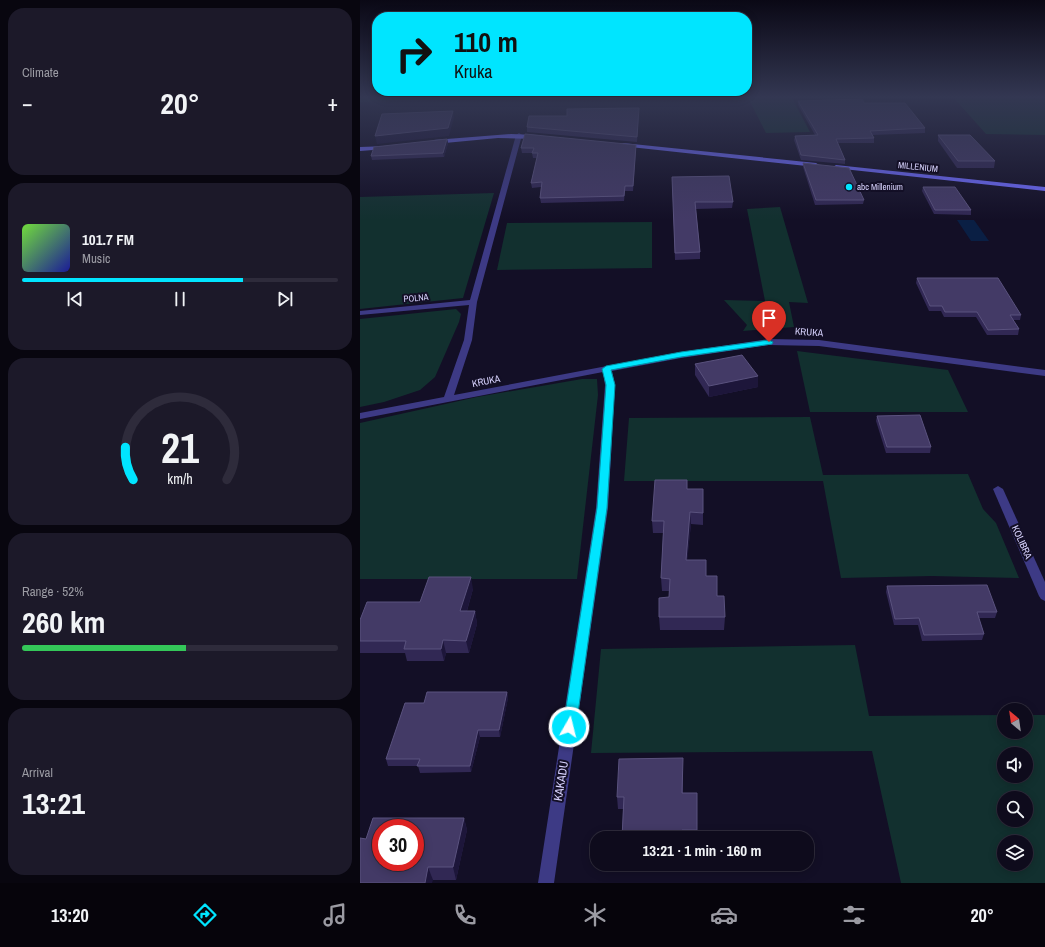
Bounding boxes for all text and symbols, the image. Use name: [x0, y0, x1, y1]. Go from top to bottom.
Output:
text: 110 m: [454, 23, 518, 61]
icon: right: [388, 28, 440, 80]
text: Kruka: [454, 59, 493, 84]
text: Climate: [22, 64, 59, 81]
text: 20°: [160, 83, 200, 123]
text: −: [22, 88, 33, 118]
text: +: [327, 88, 338, 118]
street label: MILLENIUM: [897, 159, 939, 175]
place label: abc Millenium: [857, 181, 903, 193]
marker: abc Millenium: [844, 182, 854, 192]
text: 101.7 FM: [82, 229, 134, 250]
text: Music: [82, 250, 110, 267]
icon: previous: [64, 288, 86, 310]
icon: pause: [169, 288, 191, 310]
icon: next: [274, 288, 296, 310]
street label: POLNA: [403, 291, 429, 305]
pin: [752, 301, 786, 342]
icon: arrive: [758, 307, 780, 329]
street label: KRUKA: [794, 325, 824, 340]
street label: KRUKA: [471, 372, 502, 390]
text: 21: [161, 419, 199, 475]
text: km/h: [167, 468, 193, 487]
street label: KOLIBRA: [1009, 523, 1035, 561]
text: Range · 52%: [22, 583, 84, 600]
text: 260 km: [22, 602, 105, 642]
north arrow: [997, 703, 1033, 739]
map controls: [997, 703, 1033, 871]
position arrow: [548, 706, 590, 748]
button: sound: [997, 747, 1033, 783]
street label: KAKADU: [550, 760, 572, 802]
text: Arrival: [22, 764, 53, 781]
text: 13:21: [22, 783, 85, 823]
button: search: [997, 791, 1033, 827]
speed limit sign: 30: [372, 819, 424, 871]
button: layers: [997, 835, 1033, 871]
text: 13:21 · 1 min · 160 m: [643, 840, 761, 861]
icon: directions: [191, 901, 219, 929]
icon: music: [321, 901, 349, 929]
icon: phone: [451, 901, 479, 929]
icon: climate: [581, 901, 609, 929]
icon: car: [710, 901, 738, 929]
icon: filters: [840, 901, 868, 929]
text: 13:20: [51, 903, 89, 928]
text: 20°: [970, 903, 994, 928]

